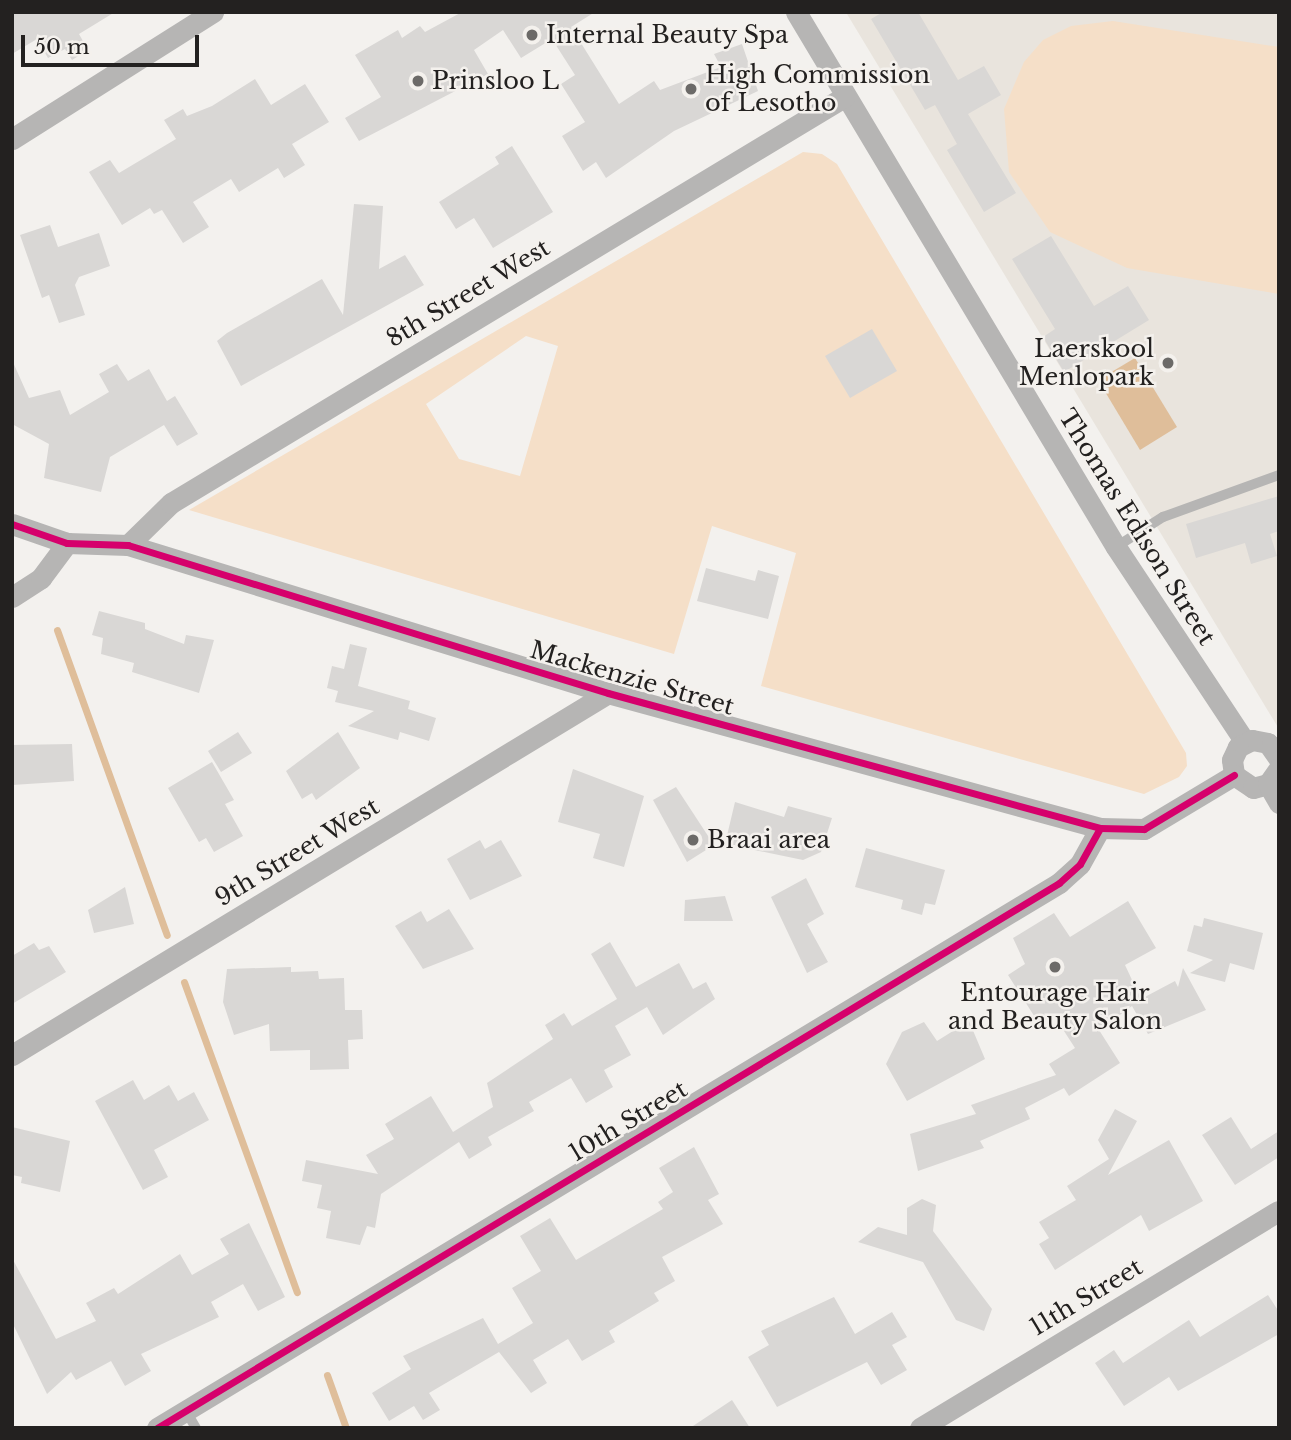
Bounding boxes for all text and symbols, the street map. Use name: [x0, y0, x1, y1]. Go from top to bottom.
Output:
scale bar: [24, 21, 203, 65]
place label: Internal Beauty Spa: [546, 21, 789, 49]
marker: Internal Beauty Spa: [524, 27, 540, 43]
text: 50 m: [34, 34, 89, 60]
place label: High Commission of Lesotho: [705, 61, 930, 117]
place label: Prinsloo L: [432, 67, 559, 95]
marker: Prinsloo L: [410, 73, 426, 89]
marker: High Commission of Lesotho: [683, 81, 699, 97]
street label: 8th Street West: [381, 233, 555, 353]
place label: Laerskool Menlopark: [1019, 335, 1154, 391]
marker: Laerskool Menlopark: [1160, 355, 1176, 371]
street label: Thomas Edison Street: [1053, 404, 1221, 650]
street label: Mackenzie Street: [527, 635, 737, 721]
street label: 9th Street West: [209, 791, 385, 913]
place label: Braai area: [707, 826, 830, 854]
marker: Braai area: [685, 832, 701, 848]
marker: Entourage Hair and Beauty Salon: [1047, 959, 1063, 975]
place label: Entourage Hair and Beauty Salon: [948, 979, 1162, 1035]
street label: 10th Street: [564, 1075, 692, 1167]
street label: 11th Street: [1025, 1252, 1147, 1342]

